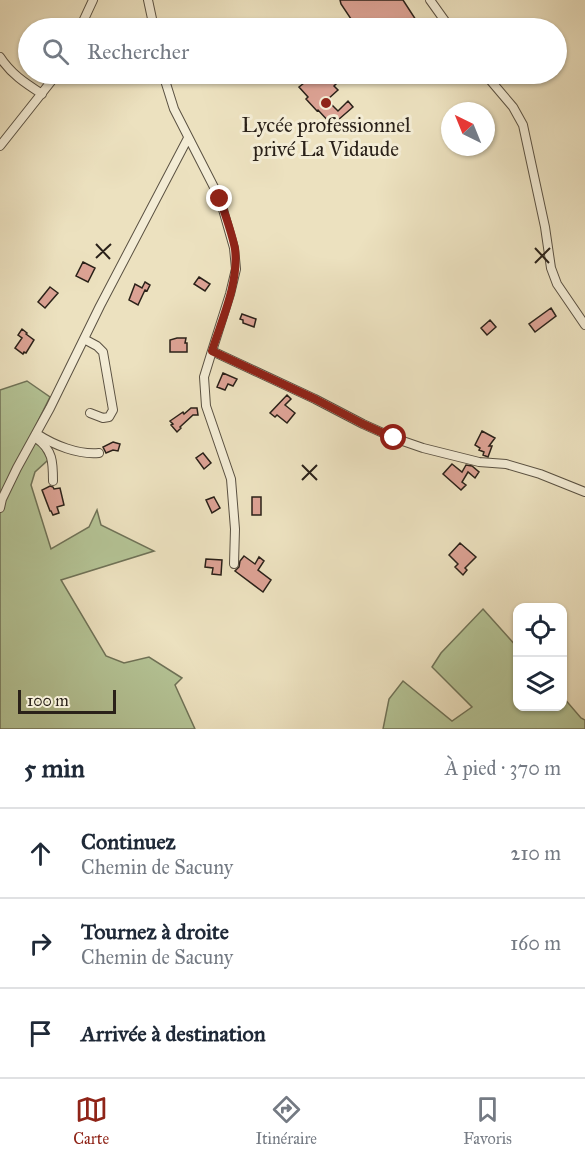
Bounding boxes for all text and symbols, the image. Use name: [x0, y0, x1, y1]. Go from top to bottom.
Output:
search box: [18, 18, 567, 84]
icon: search: [39, 35, 72, 68]
text: Rechercher: [87, 38, 189, 65]
marker: Lycée professionnel privé La Vidaude: [319, 96, 333, 110]
north arrow: [441, 102, 495, 156]
place label: Lycée professionnel privé La Vidaude: [241, 112, 411, 162]
route end: [206, 185, 232, 211]
route start: [380, 424, 406, 450]
map controls: [513, 603, 567, 711]
button: locate: [513, 603, 567, 657]
button: layers: [513, 657, 567, 711]
scale bar: [18, 687, 116, 714]
text: 100 m: [27, 691, 69, 710]
text: 5 min: [24, 752, 85, 784]
text: À pied · 370 m: [445, 756, 561, 780]
text: Continuez: [81, 828, 176, 855]
icon: ahead: [24, 837, 57, 870]
text: 210 m: [511, 841, 561, 865]
text: Chemin de Sacuny: [81, 855, 233, 879]
text: Tournez à droite: [81, 918, 229, 945]
icon: right: [24, 927, 57, 960]
text: 160 m: [510, 931, 561, 955]
text: Chemin de Sacuny: [81, 945, 233, 969]
icon: arrive: [24, 1017, 57, 1050]
text: Arrivée à destination: [81, 1020, 266, 1047]
tab: Carte: [73, 1093, 109, 1148]
tab: Itinéraire: [255, 1093, 317, 1148]
tab: Favoris: [463, 1093, 512, 1148]

